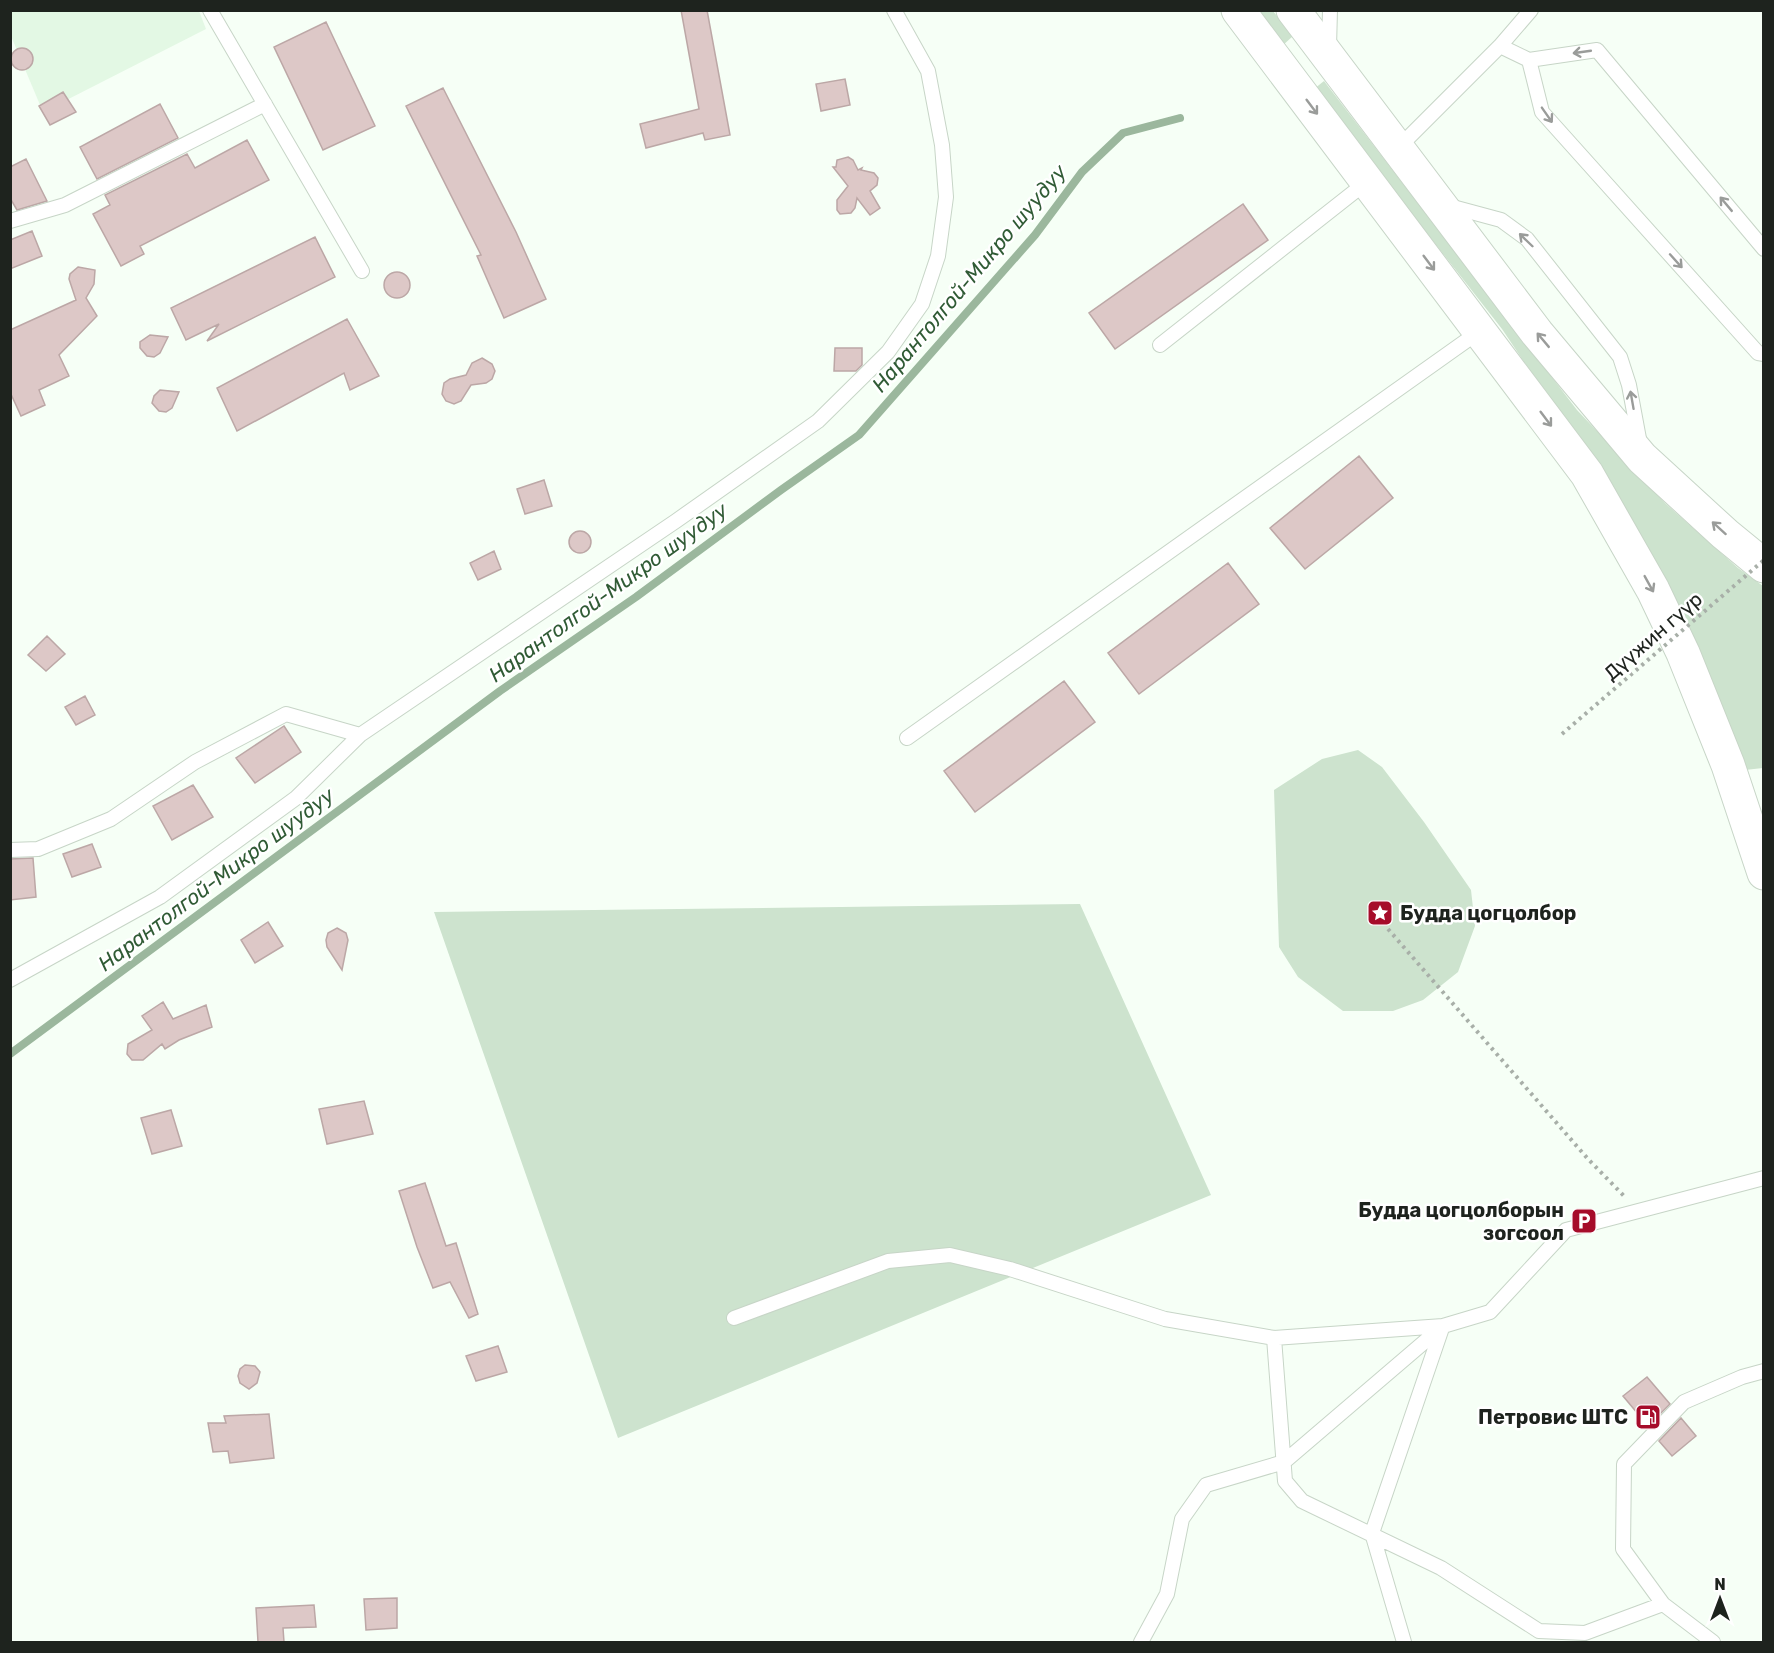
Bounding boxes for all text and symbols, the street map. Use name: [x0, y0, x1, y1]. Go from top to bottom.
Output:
one-way arrow: [1573, 47, 1593, 58]
one-way arrow: [1305, 99, 1318, 115]
one-way arrow: [1540, 107, 1553, 124]
water label: Нарантолгой-Микро шуудуу: [867, 159, 1072, 397]
one-way arrow: [1719, 197, 1733, 212]
one-way arrow: [1519, 233, 1534, 248]
one-way arrow: [1669, 253, 1683, 268]
one-way arrow: [1423, 254, 1436, 270]
one-way arrow: [1536, 333, 1550, 348]
one-way arrow: [1626, 391, 1637, 411]
one-way arrow: [1539, 411, 1552, 427]
water label: Нарантолгой-Микро шуудуу: [484, 497, 733, 687]
one-way arrow: [1711, 521, 1726, 535]
one-way arrow: [1643, 575, 1655, 592]
street label: Дүүжин гүүр: [1599, 587, 1707, 685]
water label: Нарантолгой-Микро шуудуу: [93, 782, 339, 976]
place icon: Будда цогцолбор: [1365, 898, 1395, 928]
place label: Будда цогцолбор: [1400, 901, 1577, 925]
place label: Будда цогцолборын зогсоол: [1358, 1198, 1564, 1245]
parking icon: Будда цогцолборын зогсоол: [1569, 1206, 1599, 1236]
fuel station icon: Петровис ШТС: [1633, 1402, 1663, 1432]
place label: Петровис ШТС: [1478, 1405, 1628, 1429]
north arrow: [1690, 1569, 1750, 1629]
text: N: [1714, 1575, 1726, 1594]

